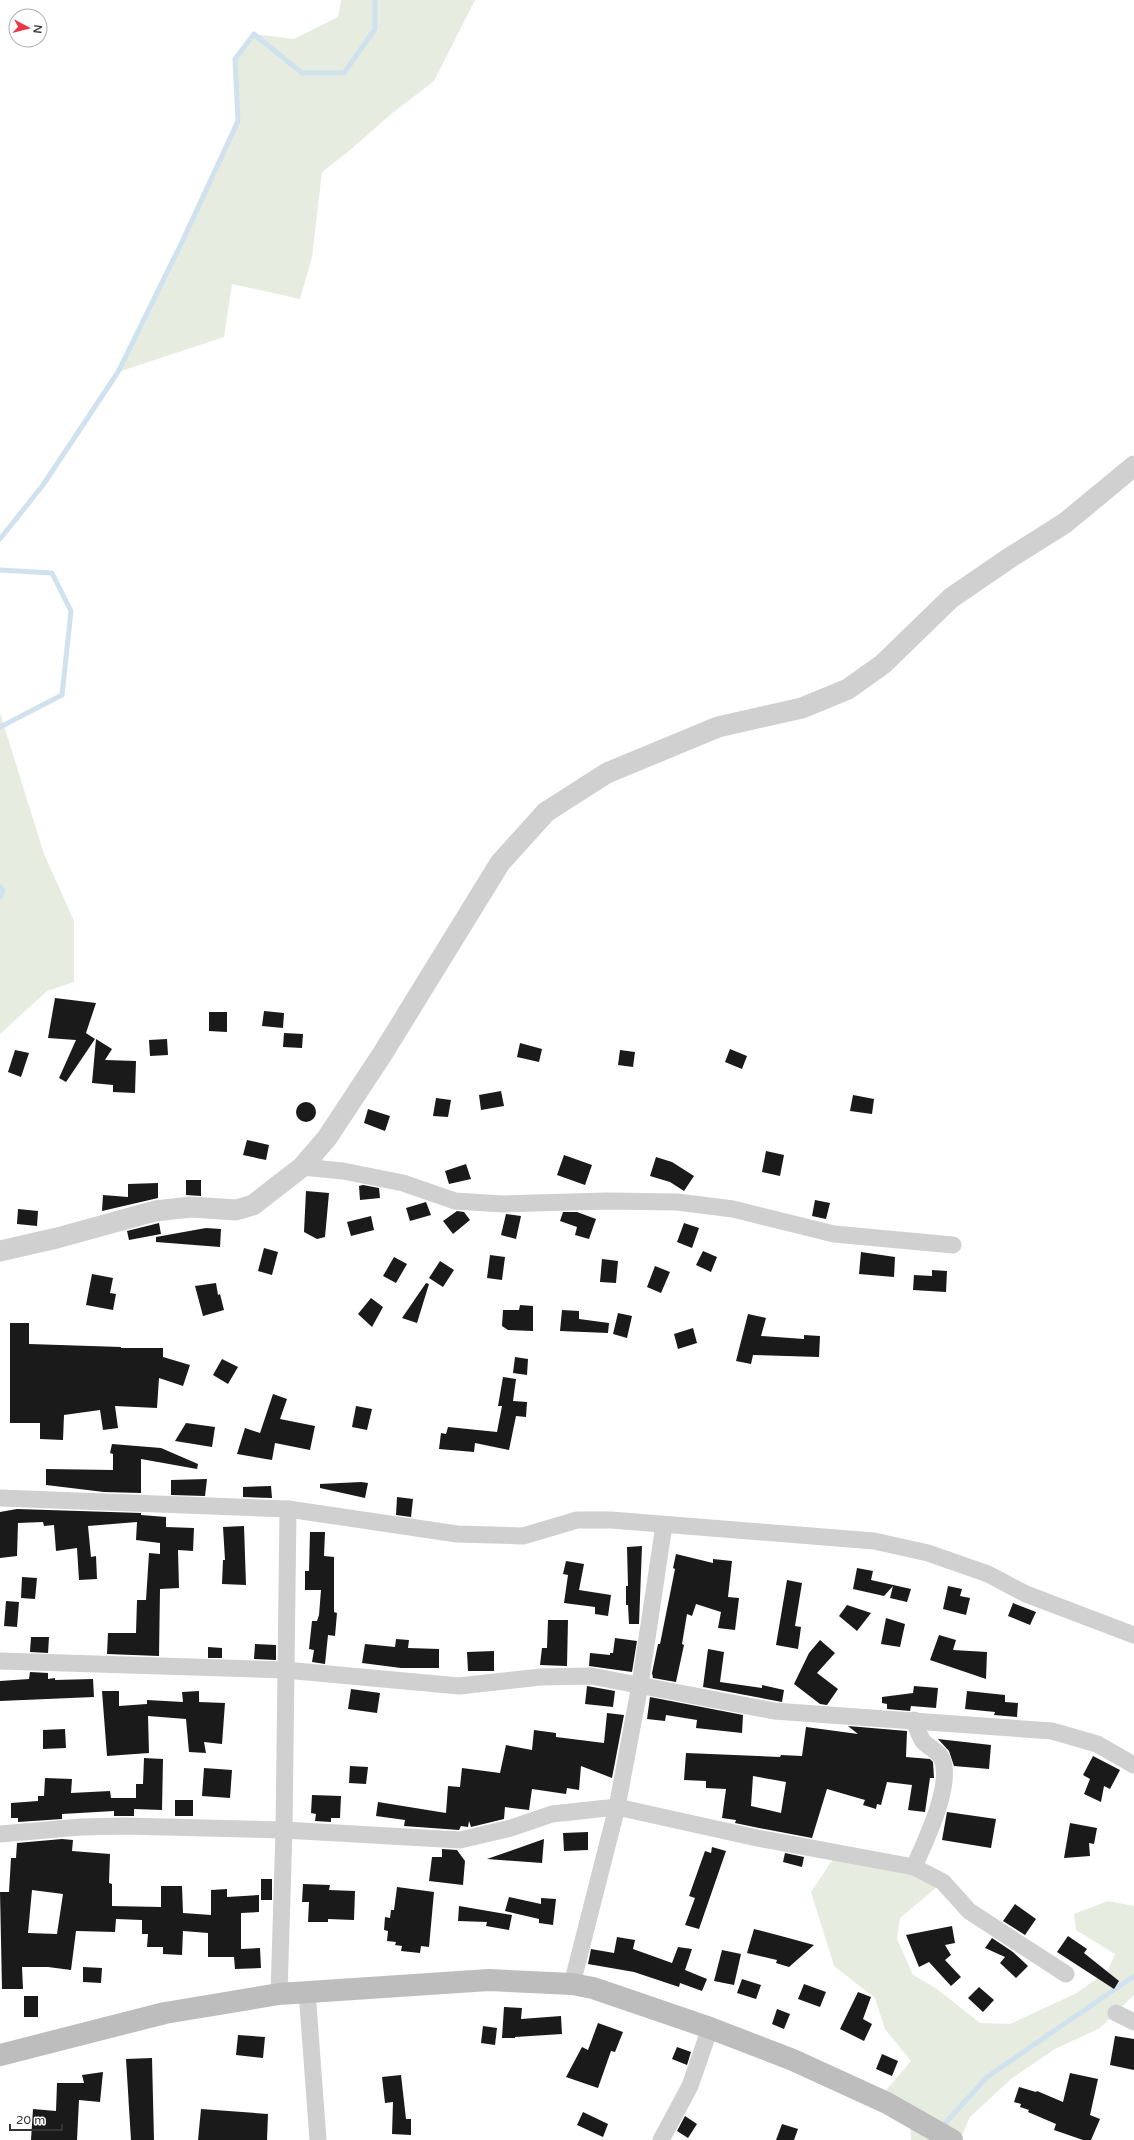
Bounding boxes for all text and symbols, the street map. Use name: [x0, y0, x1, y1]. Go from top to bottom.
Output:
north arrow: [8, 8, 48, 48]
text: N: [30, 24, 44, 34]
scale bar: [10, 2106, 62, 2132]
text: 20 m: [16, 2113, 45, 2127]

